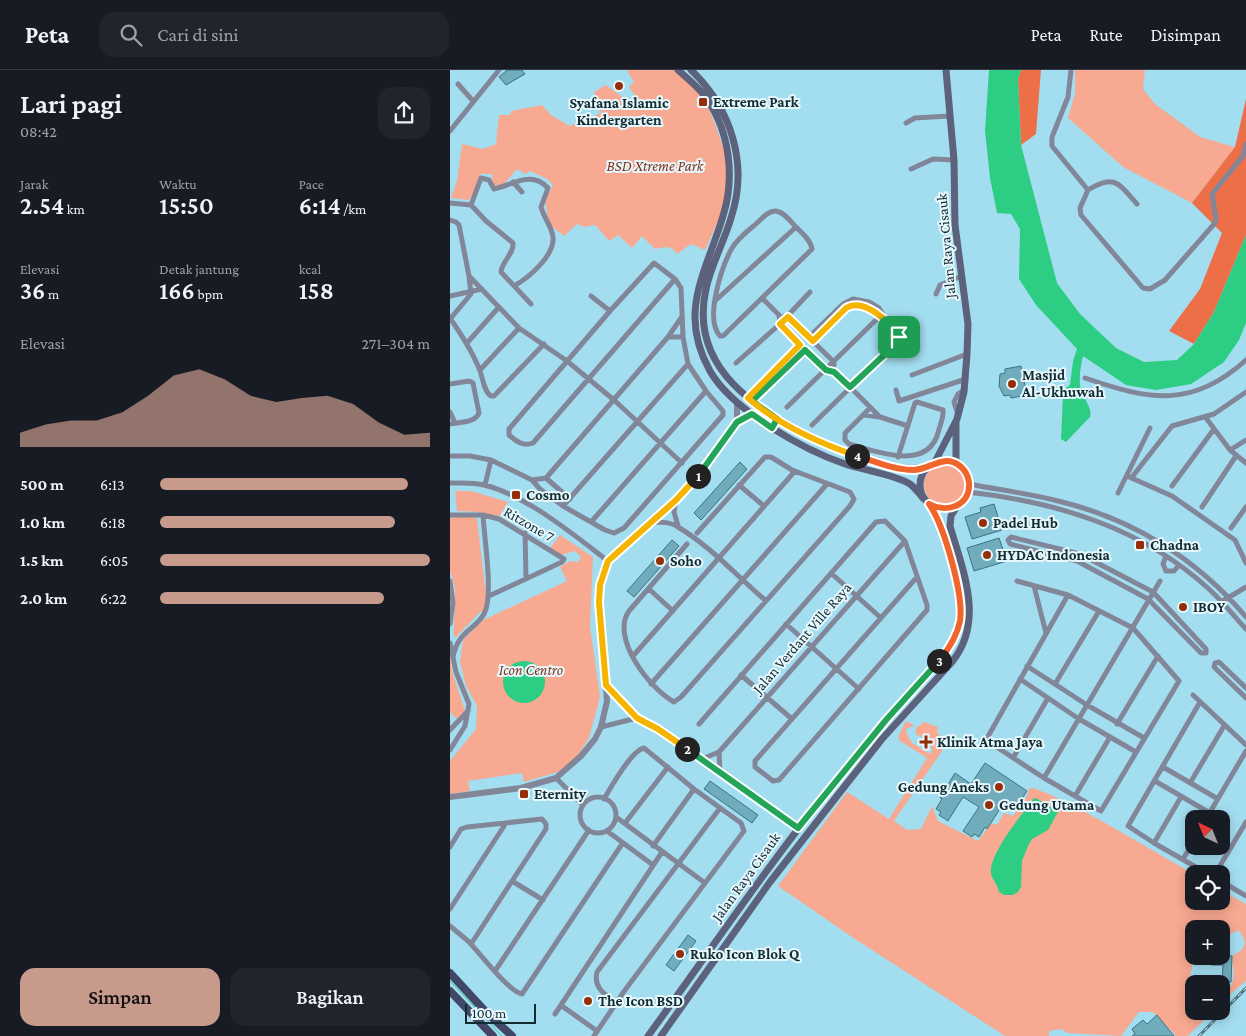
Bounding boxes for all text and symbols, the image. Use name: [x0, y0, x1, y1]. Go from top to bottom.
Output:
search box: [99, 12, 449, 57]
text: Peta: [25, 21, 69, 48]
icon: search: [117, 21, 145, 49]
text: Cari di sini: [157, 24, 239, 45]
text: Peta: [1031, 25, 1062, 45]
text: Rute: [1090, 25, 1123, 45]
text: Disimpan: [1151, 25, 1221, 45]
marker: Syafana Islamic Kindergarten: [613, 80, 625, 92]
button: share: [378, 87, 430, 139]
text: Lari pagi: [20, 88, 122, 119]
place label: Extreme Park: [713, 94, 799, 110]
place label: Syafana Islamic Kindergarten: [569, 95, 669, 128]
marker: Extreme Park: [697, 96, 709, 108]
text: 08:42: [20, 123, 57, 140]
park label: BSD Xtreme Park: [607, 158, 705, 174]
text: Jarak: [20, 176, 49, 192]
text: Waktu: [159, 176, 197, 192]
text: Pace: [299, 176, 324, 192]
text: 2.54: [20, 192, 64, 219]
text: 15:50: [159, 192, 214, 219]
text: 6:14: [299, 192, 341, 219]
street label: Jalan Raya Cisauk: [933, 192, 960, 301]
text: km: [64, 201, 85, 217]
text: /km: [341, 201, 366, 217]
text: Elevasi: [20, 261, 59, 277]
text: Detak jantung: [159, 261, 239, 277]
text: kcal: [299, 261, 321, 277]
text: 36: [20, 277, 45, 304]
text: 166: [159, 277, 195, 304]
text: 158: [299, 277, 334, 304]
text: m: [45, 286, 59, 302]
text: bpm: [195, 286, 223, 302]
pin: [878, 316, 920, 358]
icon: arrive: [885, 323, 913, 351]
text: Elevasi: [20, 335, 65, 352]
text: 271–304 m: [361, 335, 430, 352]
place label: Masjid Al-Ukhuwah: [1021, 367, 1104, 400]
marker: Masjid Al-Ukhuwah: [1006, 378, 1018, 390]
pin: 4: [844, 444, 870, 468]
text: 4: [854, 448, 861, 464]
pin: 1: [686, 464, 710, 488]
text: 1: [696, 468, 701, 484]
text: 500 m: [20, 476, 64, 493]
text: 6:13: [100, 476, 125, 493]
place label: Cosmo: [526, 487, 570, 503]
marker: Cosmo: [510, 489, 522, 501]
street label: Ritzone 7: [501, 503, 557, 545]
text: 1.0 km: [20, 514, 65, 531]
text: 6:18: [100, 514, 126, 531]
place label: Padel Hub: [993, 515, 1058, 531]
marker: Padel Hub: [977, 517, 989, 529]
place label: Chadna: [1150, 537, 1200, 553]
marker: Chadna: [1134, 539, 1146, 551]
place label: HYDAC Indonesia: [997, 547, 1111, 563]
marker: HYDAC Indonesia: [981, 549, 993, 561]
text: 1.5 km: [20, 552, 64, 569]
text: 6:05: [100, 552, 128, 569]
place label: Soho: [670, 553, 702, 569]
marker: Soho: [654, 555, 666, 567]
street label: Jalan Verdant Ville Raya: [748, 579, 855, 699]
text: 2.0 km: [20, 590, 67, 607]
text: 6:22: [100, 590, 127, 607]
place label: IBOY: [1193, 599, 1226, 615]
marker: IBOY: [1177, 601, 1189, 613]
pin: 3: [926, 648, 952, 674]
text: 3: [936, 653, 943, 669]
park label: Icon Centro: [499, 662, 563, 678]
place label: Klinik Atma Jaya: [937, 734, 1044, 750]
marker: Klinik Atma Jaya: [919, 735, 933, 749]
pin: 2: [674, 736, 700, 762]
text: 2: [684, 741, 691, 757]
place label: Gedung Aneks: [898, 779, 989, 795]
marker: Gedung Aneks: [993, 781, 1005, 793]
place label: Eternity: [534, 786, 587, 802]
marker: Eternity: [518, 788, 530, 800]
place label: Gedung Utama: [999, 797, 1095, 813]
marker: Gedung Utama: [983, 799, 995, 811]
north arrow: [1185, 810, 1230, 855]
map controls: [1185, 810, 1230, 1020]
street label: Jalan Raya Cisauk: [707, 829, 785, 927]
button: locate: [1185, 865, 1230, 910]
button: +: [1185, 920, 1230, 965]
place label: Ruko Icon Blok Q: [690, 946, 801, 962]
marker: Ruko Icon Blok Q: [674, 948, 686, 960]
button: Simpan: [20, 968, 220, 1026]
button: Bagikan: [230, 968, 430, 1026]
button: −: [1185, 975, 1230, 1020]
place label: The Icon BSD: [598, 993, 683, 1009]
marker: The Icon BSD: [582, 995, 594, 1007]
scale bar: [465, 1001, 536, 1024]
text: 100 m: [472, 1005, 506, 1021]

